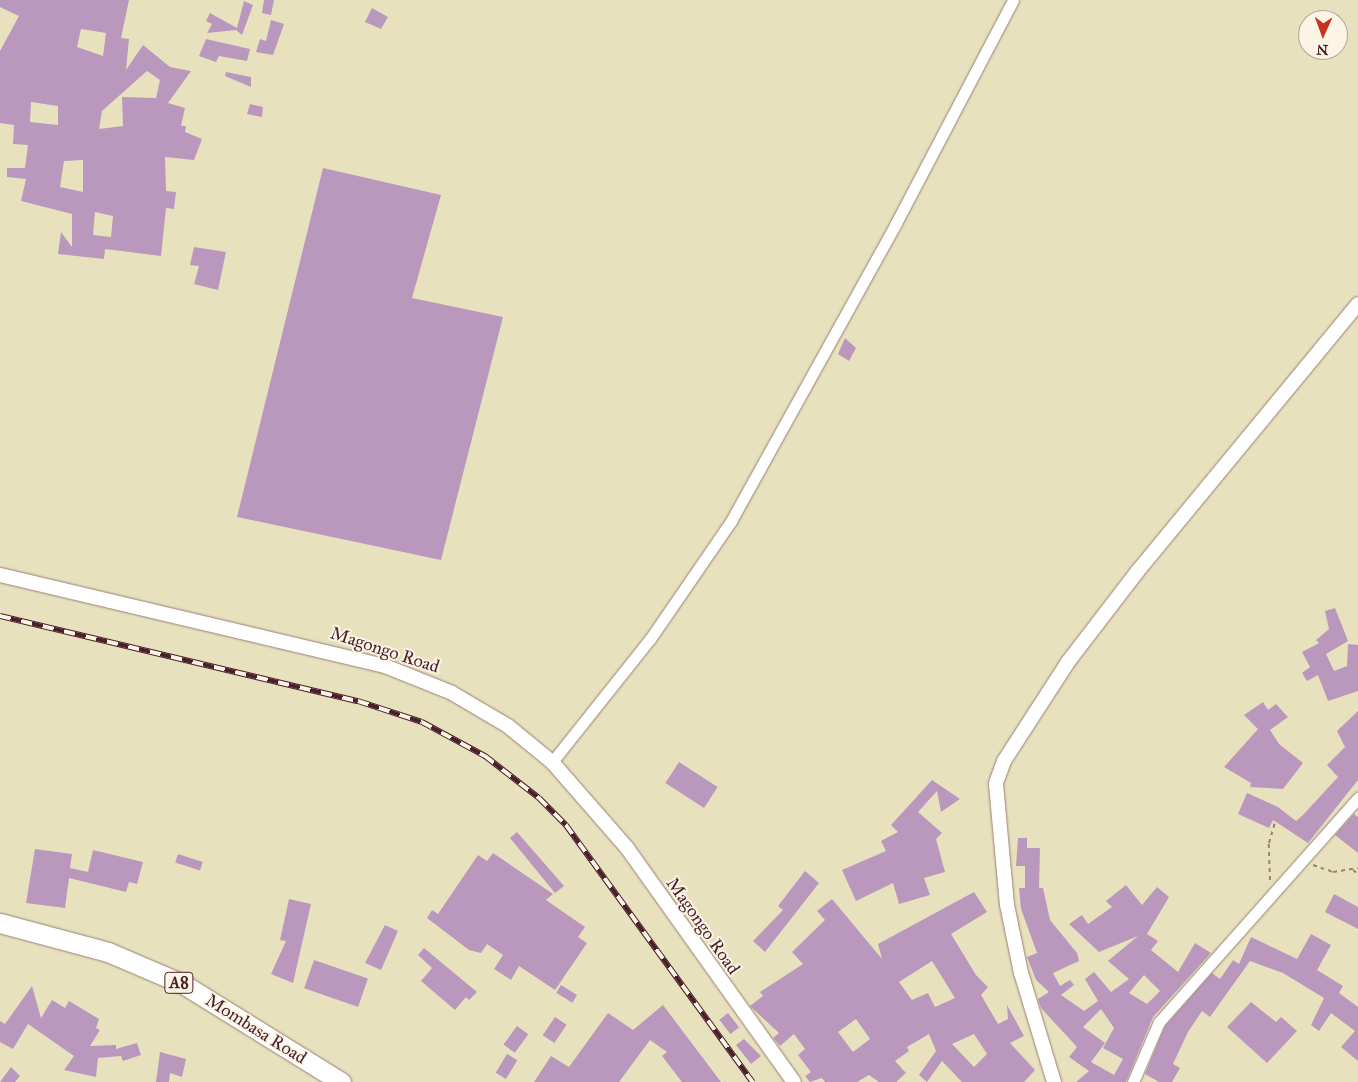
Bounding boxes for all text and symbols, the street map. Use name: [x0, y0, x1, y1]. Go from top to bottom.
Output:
north arrow: [1298, 10, 1348, 60]
text: N: [1316, 41, 1329, 58]
street label: Magongo Road: [328, 622, 442, 678]
street label: Magongo Road: [662, 873, 744, 979]
road number: A8: [164, 970, 194, 996]
street label: Mombasa Road: [201, 989, 311, 1069]

